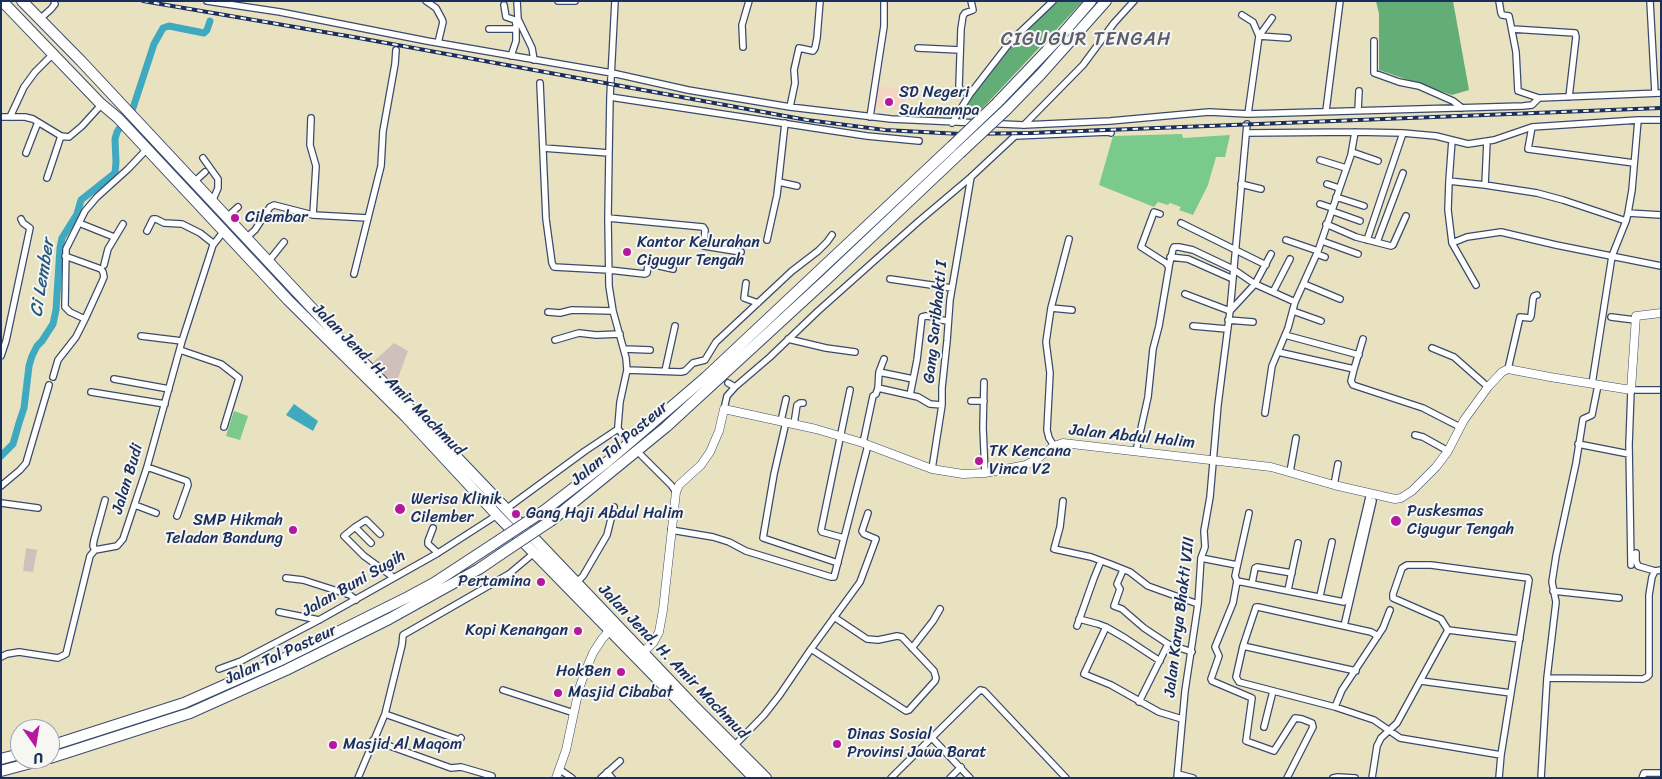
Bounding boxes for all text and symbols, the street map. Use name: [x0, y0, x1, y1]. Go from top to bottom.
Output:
district label: CIGUGUR TENGAH: [999, 29, 1173, 51]
place label: SD Negeri Sukanampa: [899, 83, 980, 121]
marker: SD Negeri Sukanampa: [883, 96, 895, 108]
place label: Cilembar: [245, 208, 308, 228]
marker: Cilembar: [229, 212, 241, 224]
place label: Kantor Kelurahan Cigugur Tengah: [637, 233, 760, 271]
water label: Ci Lember: [26, 238, 60, 318]
marker: Kantor Kelurahan Cigugur Tengah: [621, 246, 633, 258]
street label: Gang Saribhakti I: [920, 260, 952, 384]
street label: Jalan Jend. H. Amir Machmud: [308, 300, 468, 460]
street label: Jalan Tol Pasteur: [568, 398, 672, 490]
street label: Jalan Abdul Halim: [1068, 421, 1196, 453]
street label: Jalan Budi: [108, 442, 148, 516]
place label: TK Kencana Vinca V2: [989, 442, 1071, 480]
marker: TK Kencana Vinca V2: [973, 455, 985, 467]
place label: Werisa Klinik Cilember: [411, 490, 502, 528]
marker: Werisa Klinik Cilember: [393, 502, 407, 516]
place label: Puskesmas Cigugur Tengah: [1407, 502, 1514, 540]
place label: Gang Haji Abdul Halim: [526, 504, 684, 524]
marker: Gang Haji Abdul Halim: [510, 508, 522, 520]
place label: SMP Hikmah Teladan Bandung: [165, 511, 283, 549]
marker: Puskesmas Cigugur Tengah: [1389, 514, 1403, 528]
marker: SMP Hikmah Teladan Bandung: [287, 524, 299, 536]
street label: Jalan Karya Bhakti VIII: [1161, 536, 1199, 698]
street label: Jalan Buni Sugih: [299, 547, 409, 621]
place label: Pertamina: [458, 572, 531, 592]
marker: Pertamina: [535, 576, 547, 588]
street label: Jalan Jend. H. Amir Machmud: [594, 581, 752, 743]
street label: Jalan Tol Pasteur: [222, 621, 340, 689]
place label: Kopi Kenangan: [465, 621, 568, 641]
marker: Kopi Kenangan: [572, 625, 584, 637]
place label: HokBen: [556, 662, 611, 682]
marker: HokBen: [615, 666, 627, 678]
place label: Masjid Cibabat: [568, 683, 673, 703]
marker: Masjid Cibabat: [552, 687, 564, 699]
north arrow: [10, 719, 60, 769]
place label: Dinas Sosial Provinsi Jawa Barat: [847, 725, 986, 763]
place label: Masjid Al Maqom: [343, 735, 462, 755]
marker: Dinas Sosial Provinsi Jawa Barat: [831, 738, 843, 750]
marker: Masjid Al Maqom: [327, 739, 339, 751]
text: U: [31, 745, 46, 771]

